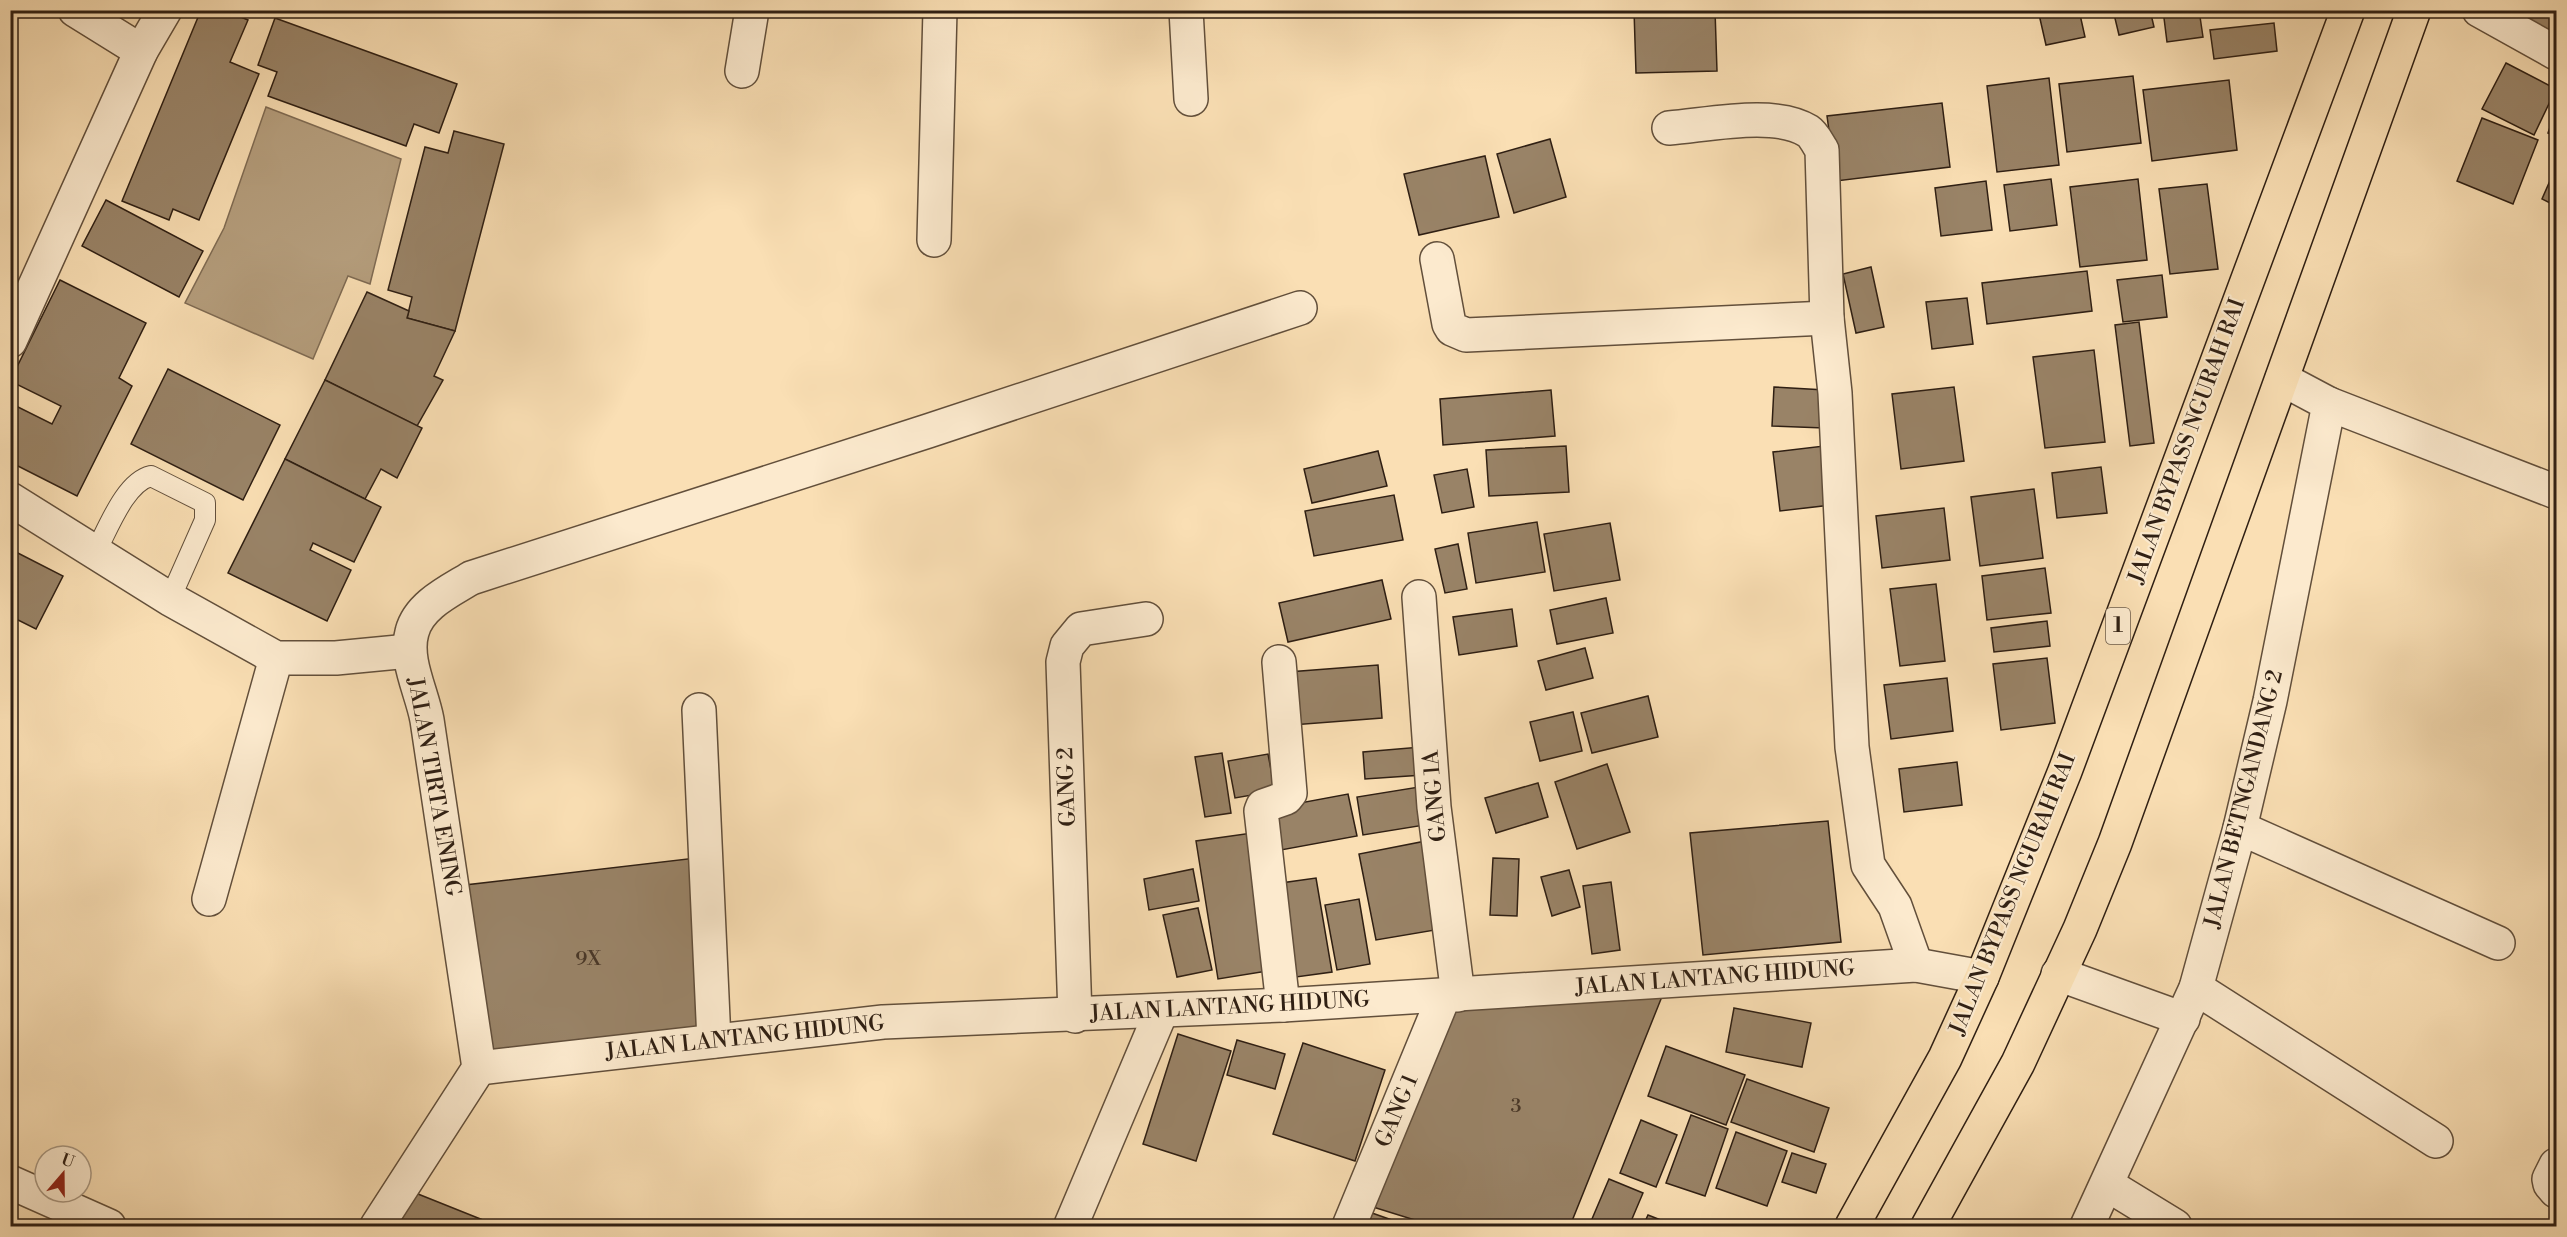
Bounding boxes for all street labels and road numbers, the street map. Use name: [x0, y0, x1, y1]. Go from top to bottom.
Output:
street label: JALAN BYPASS NGURAH RAI: [2122, 294, 2251, 588]
road number: 1: [2106, 608, 2130, 644]
street label: JALAN BETNGANDANG 2: [2199, 667, 2289, 932]
street label: JALAN TIRTA ENING: [401, 675, 467, 898]
street label: GANG 2: [1052, 747, 1082, 827]
street label: GANG 1A: [1417, 748, 1452, 843]
street label: JALAN BYPASS NGURAH RAI: [1944, 749, 2082, 1040]
street label: JALAN LANTANG HIDUNG: [1573, 955, 1856, 1001]
street label: JALAN LANTANG HIDUNG: [1088, 986, 1371, 1028]
street label: JALAN LANTANG HIDUNG: [603, 1010, 886, 1066]
street label: GANG 1: [1370, 1070, 1425, 1152]

